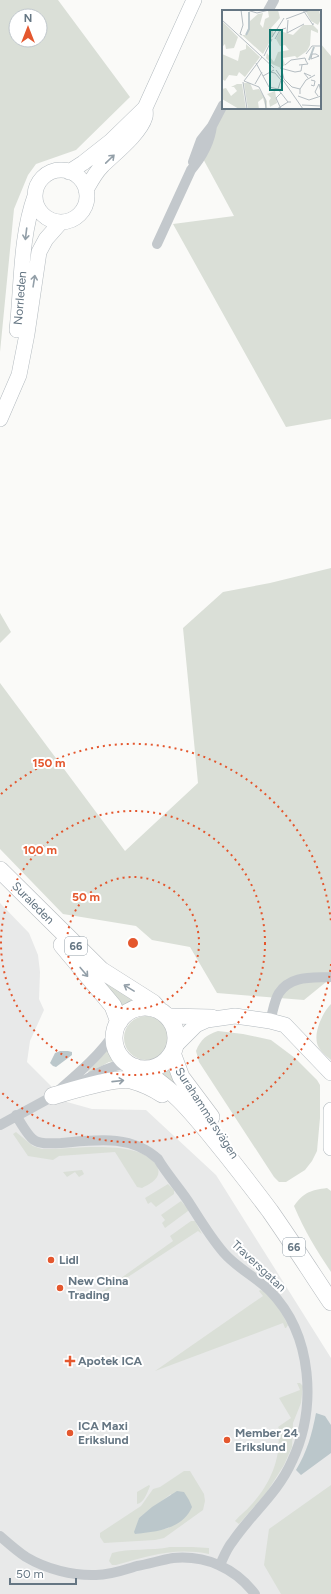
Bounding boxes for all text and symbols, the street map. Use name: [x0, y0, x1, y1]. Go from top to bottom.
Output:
north arrow: [8, 8, 48, 48]
inset map: [222, 10, 321, 109]
text: N: [24, 12, 32, 25]
one-way arrow: [105, 154, 115, 164]
one-way arrow: [22, 227, 30, 240]
street label: Norrleden: [11, 270, 29, 325]
one-way arrow: [30, 275, 38, 288]
text: 150 m: [32, 756, 66, 770]
text: 100 m: [23, 843, 57, 857]
street label: Suraleden: [9, 879, 57, 927]
text: 50 m: [72, 890, 100, 904]
centre of rings: [126, 936, 140, 950]
road number: 66: [65, 937, 87, 955]
one-way arrow: [80, 967, 89, 977]
one-way arrow: [123, 984, 135, 992]
street label: Surahammarsvägen: [172, 1065, 242, 1161]
one-way arrow: [111, 1077, 124, 1084]
street label: Traversgatan: [229, 1237, 289, 1295]
road number: 66: [283, 1238, 305, 1256]
place label: Lidl: [59, 1253, 79, 1267]
marker: Lidl: [46, 1255, 56, 1265]
place label: New China Trading: [68, 1274, 128, 1302]
marker: New China Trading: [55, 1283, 65, 1293]
place label: Apotek ICA: [78, 1354, 143, 1368]
marker: Apotek ICA: [65, 1356, 75, 1366]
place label: ICA Maxi Erikslund: [78, 1419, 129, 1447]
place label: Member 24 Erikslund: [235, 1426, 299, 1454]
marker: ICA Maxi Erikslund: [65, 1428, 75, 1438]
marker: Member 24 Erikslund: [222, 1435, 232, 1445]
scale bar: [10, 1560, 76, 1586]
text: 50 m: [16, 1567, 44, 1581]

